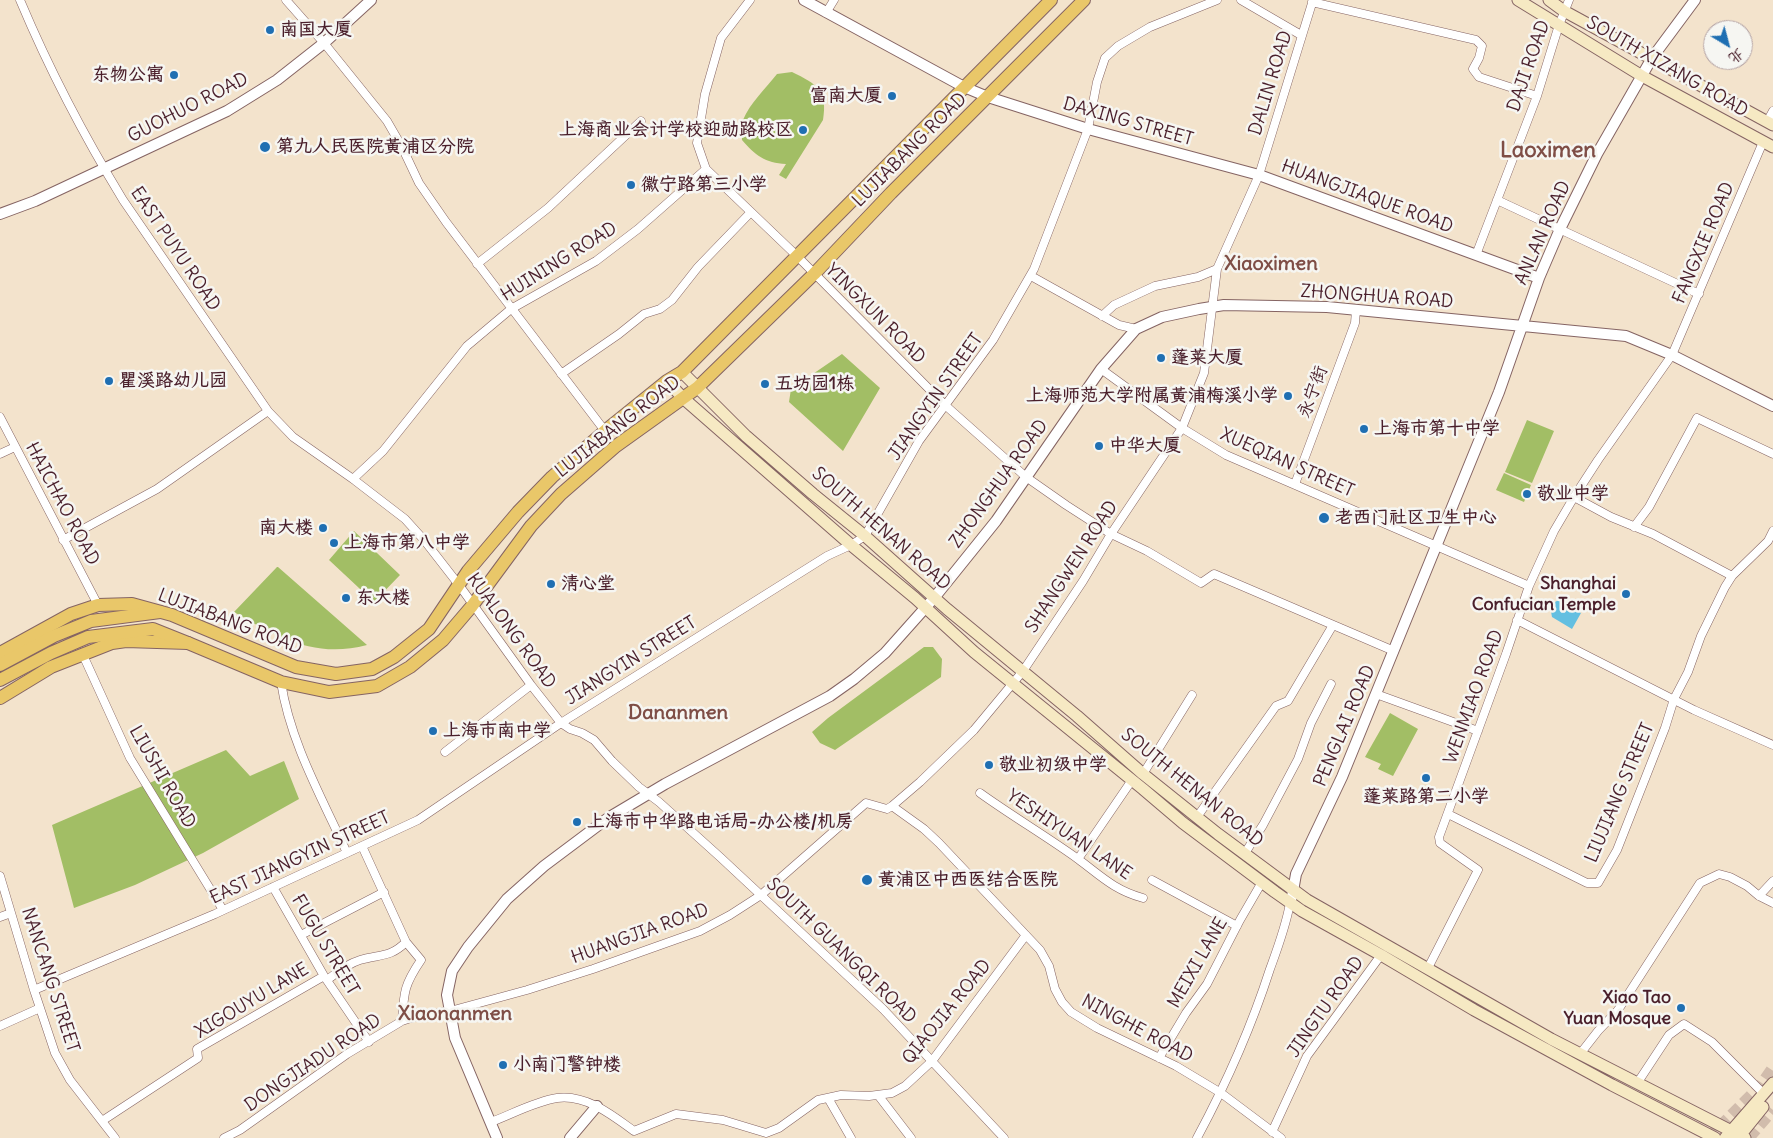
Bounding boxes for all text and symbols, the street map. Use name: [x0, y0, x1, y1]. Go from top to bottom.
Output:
street label: SOUTH XIZANG ROAD: [1582, 12, 1752, 122]
street label: DAJI ROAD: [1503, 17, 1555, 115]
place label: 南国大厦: [280, 19, 352, 41]
north arrow: [1703, 20, 1753, 70]
marker: 南国大厦: [264, 24, 276, 36]
street label: DALIN ROAD: [1245, 28, 1297, 138]
text: 北: [1725, 45, 1747, 68]
place label: 东物公寓: [92, 64, 164, 86]
street label: GUOHUO ROAD: [124, 68, 252, 148]
marker: 东物公寓: [168, 69, 180, 81]
place label: 富南大厦: [810, 85, 882, 107]
street label: LUJIABANG ROAD: [848, 88, 972, 212]
marker: 富南大厦: [886, 90, 898, 102]
street label: DAXING STREET: [1060, 93, 1196, 151]
place label: 上海商业会计学校迎勋路校区: [559, 119, 793, 141]
marker: 上海商业会计学校迎勋路校区: [797, 124, 809, 136]
place label: 第九人民医院黄浦区分院: [276, 136, 474, 158]
district label: Laoximen: [1500, 138, 1596, 164]
marker: 第九人民医院黄浦区分院: [258, 140, 272, 154]
street label: HUANGJIAQUE ROAD: [1278, 156, 1456, 238]
place label: 徽宁路第三小学: [641, 174, 767, 196]
street label: ANLAN ROAD: [1510, 178, 1576, 288]
marker: 徽宁路第三小学: [625, 179, 637, 191]
street label: FANGXIE ROAD: [1669, 179, 1739, 307]
street label: EAST PUYU ROAD: [125, 183, 225, 315]
street label: HUINING ROAD: [497, 218, 621, 306]
district label: Xiaoximen: [1224, 252, 1318, 276]
street label: YINGXUN ROAD: [820, 259, 930, 369]
street label: ZHONGHUA ROAD: [1300, 281, 1454, 313]
street label: JIANGYIN STREET: [884, 329, 988, 465]
place label: 蓬莱大厦: [1171, 347, 1243, 369]
marker: 蓬莱大厦: [1155, 352, 1167, 364]
street label: 永宁街: [1294, 363, 1332, 421]
place label: 瞿溪路幼儿园: [119, 370, 227, 392]
street label: LUJIABANG ROAD: [551, 371, 685, 483]
place label: 五坊园1栋: [775, 373, 854, 395]
marker: 瞿溪路幼儿园: [103, 375, 115, 387]
marker: 五坊园1栋: [759, 378, 771, 390]
place label: 上海师范大学附属黄浦梅溪小学: [1026, 385, 1278, 407]
marker: 上海师范大学附属黄浦梅溪小学: [1282, 390, 1294, 402]
street label: ZHONGHUA ROAD: [945, 416, 1053, 552]
place label: 上海市第十中学: [1374, 418, 1500, 440]
marker: 上海市第十中学: [1358, 423, 1370, 435]
street label: XUEQIAN STREET: [1217, 424, 1357, 502]
place label: 中华大厦: [1109, 435, 1181, 457]
street label: HAICHAO ROAD: [21, 439, 103, 569]
marker: 中华大厦: [1093, 440, 1105, 452]
street label: SOUTH HENAN ROAD: [807, 463, 955, 595]
place label: 敬业中学: [1537, 483, 1609, 505]
marker: 敬业中学: [1521, 488, 1533, 500]
street label: SHANGWEN ROAD: [1021, 497, 1123, 637]
place label: 老西门社区卫生中心: [1335, 507, 1497, 529]
marker: 老西门社区卫生中心: [1317, 511, 1331, 525]
place label: 南大楼: [259, 517, 313, 539]
marker: 南大楼: [317, 522, 329, 534]
place label: 上海市第八中学: [344, 532, 470, 554]
marker: 上海市第八中学: [328, 537, 340, 549]
street label: KUALONG ROAD: [462, 569, 560, 693]
place label: 清心堂: [561, 573, 615, 595]
place label: Shanghai Confucian Temple: [1472, 573, 1616, 616]
marker: 清心堂: [545, 578, 557, 590]
street label: LUJIABANG ROAD: [155, 585, 305, 659]
place label: 东大楼: [356, 587, 410, 609]
marker: Shanghai Confucian Temple: [1620, 588, 1632, 600]
marker: 东大楼: [340, 592, 352, 604]
street label: JIANGYIN STREET: [562, 612, 700, 710]
street label: WENMIAO ROAD: [1440, 627, 1508, 767]
street label: PENGLAI ROAD: [1310, 662, 1380, 790]
district label: Dananmen: [628, 701, 728, 725]
place label: 上海市南中学: [443, 720, 551, 742]
street label: LIUJIANG STREET: [1581, 720, 1659, 866]
street label: LIUSHI ROAD: [124, 722, 200, 832]
street label: SOUTH HENAN ROAD: [1117, 724, 1267, 852]
marker: 上海市南中学: [427, 725, 439, 737]
place label: 敬业初级中学: [999, 754, 1107, 776]
marker: 敬业初级中学: [983, 759, 995, 771]
marker: 蓬莱路第二小学: [1420, 772, 1432, 784]
street label: YESHIYUAN LANE: [1002, 785, 1136, 885]
place label: 蓬莱路第二小学: [1363, 786, 1489, 808]
street label: EAST JIANGYIN STREET: [207, 807, 393, 909]
place label: 上海市中华路电话局-办公楼/机房: [587, 811, 853, 833]
marker: 上海市中华路电话局-办公楼/机房: [571, 816, 583, 828]
place label: 黄浦区中西医结合医院: [878, 869, 1058, 891]
marker: 黄浦区中西医结合医院: [860, 873, 874, 887]
street label: SOUTH GUANGQI ROAD: [762, 874, 920, 1028]
street label: FUGU STREET: [287, 891, 363, 999]
street label: HUANGJIA ROAD: [568, 899, 712, 969]
street label: NANCANG STREET: [16, 905, 84, 1055]
street label: MEIXI LANE: [1163, 914, 1233, 1012]
street label: JINGTU ROAD: [1283, 952, 1369, 1062]
street label: QIAOJIA ROAD: [898, 955, 996, 1069]
street label: XIGOUYU LANE: [191, 959, 313, 1043]
place label: Xiao Tao Yuan Mosque: [1564, 987, 1671, 1030]
street label: NINGHE ROAD: [1078, 991, 1196, 1067]
district label: Xiaonanmen: [398, 1002, 512, 1026]
marker: Xiao Tao Yuan Mosque: [1675, 1002, 1687, 1014]
street label: DONGJIADU ROAD: [241, 1009, 385, 1117]
place label: 小南门警钟楼: [513, 1054, 621, 1076]
marker: 小南门警钟楼: [497, 1059, 509, 1071]

